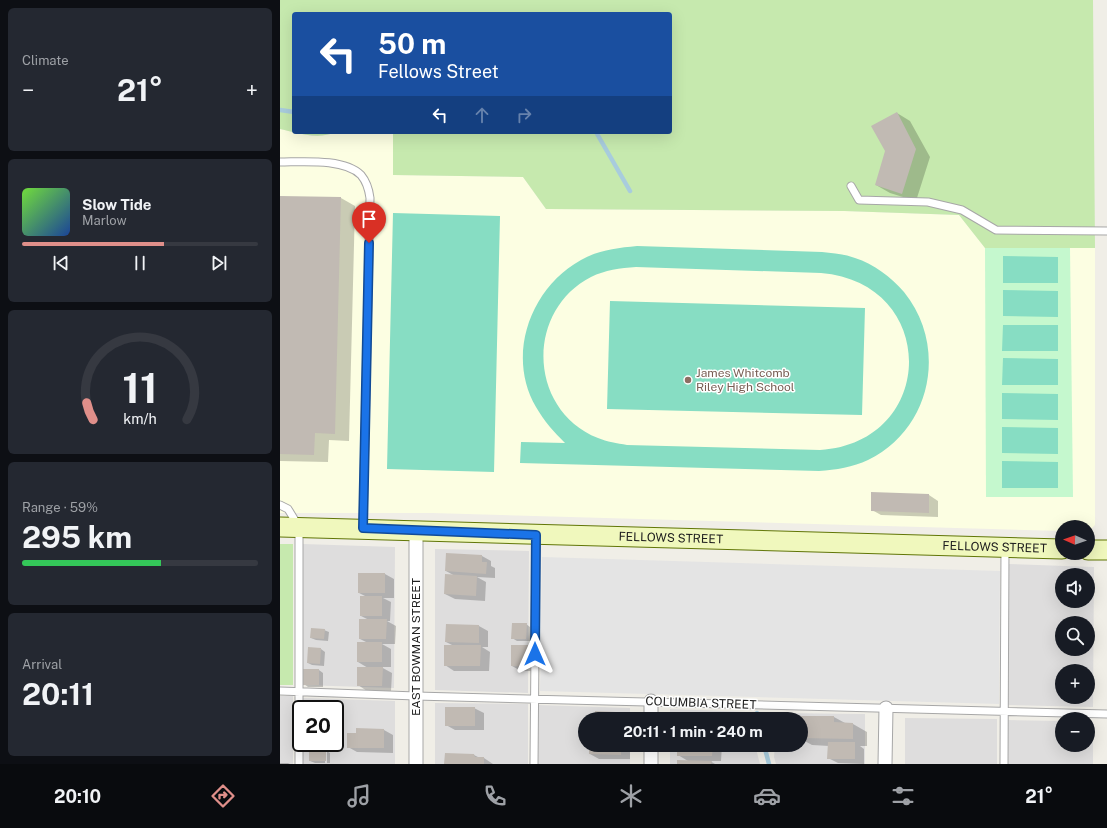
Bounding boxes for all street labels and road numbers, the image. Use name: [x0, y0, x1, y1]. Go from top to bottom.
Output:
street label: FELLOWS STREET: [618, 530, 723, 546]
street label: FELLOWS STREET: [942, 539, 1047, 556]
street label: EAST BOWMAN STREET: [409, 578, 423, 716]
street label: COLUMBIA STREET: [645, 694, 757, 712]

